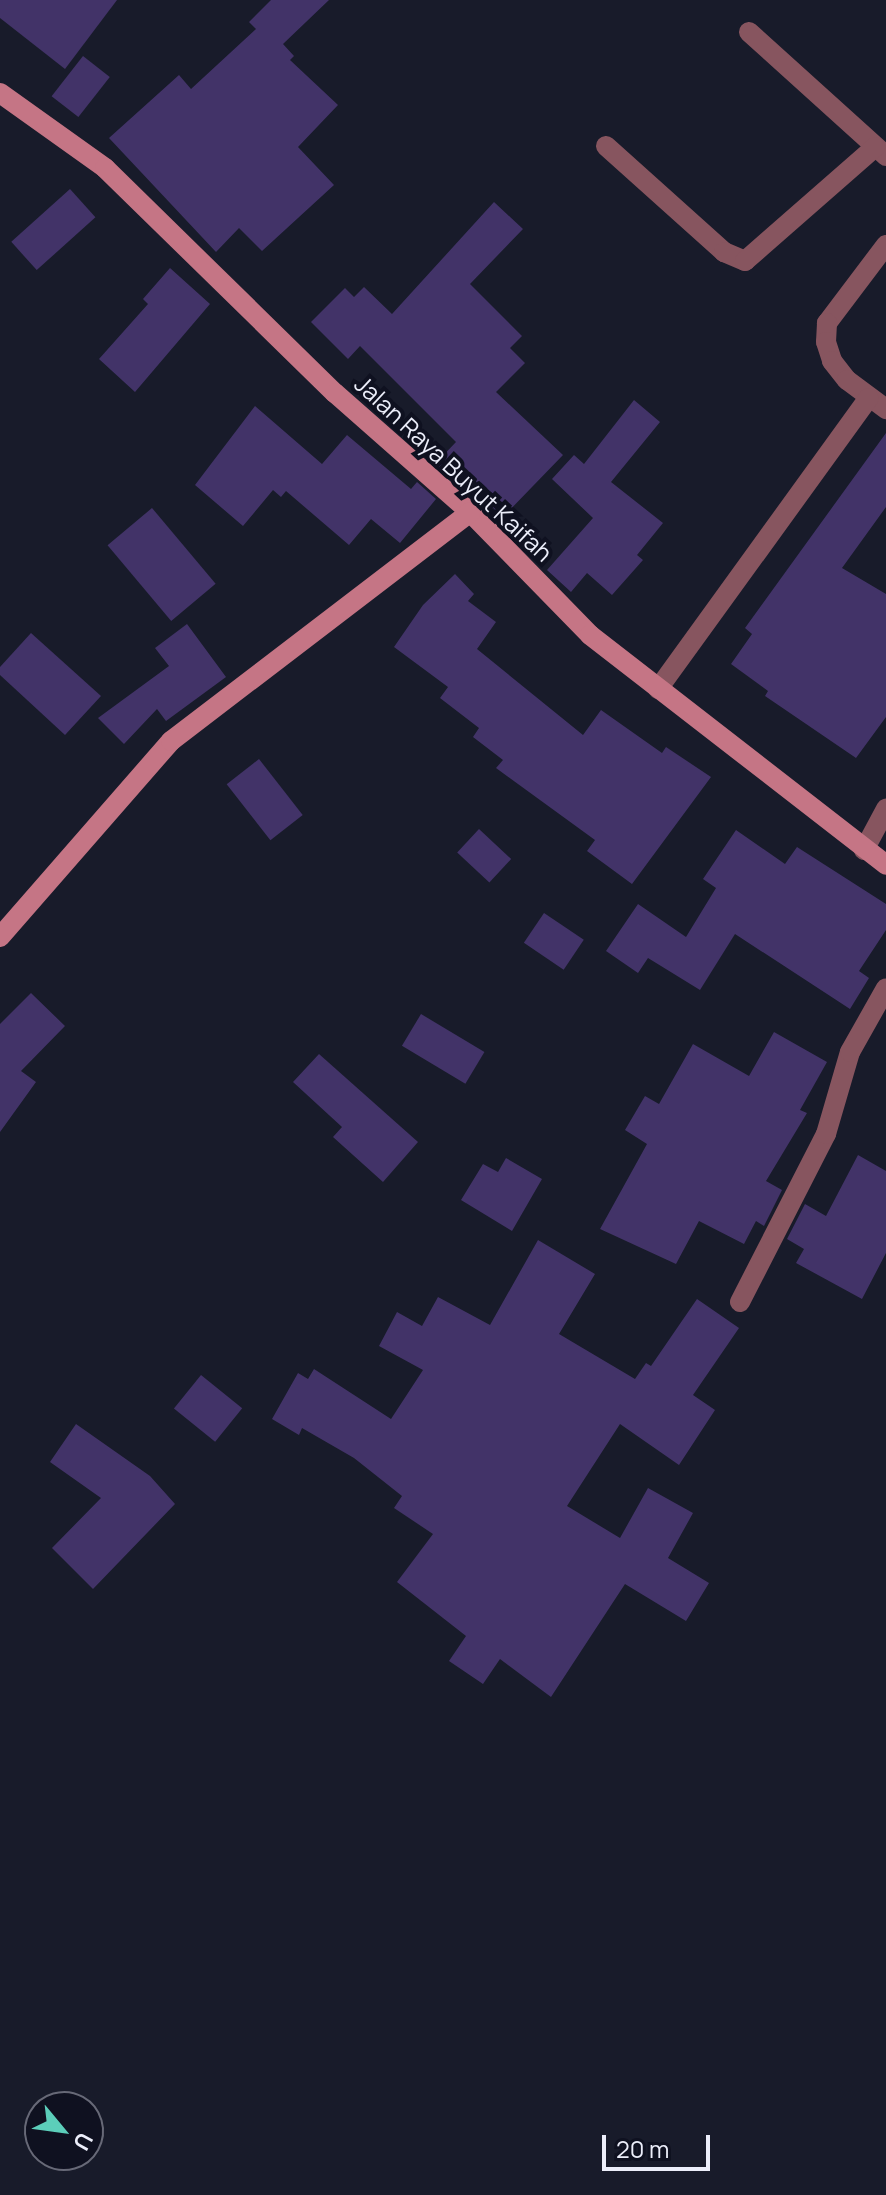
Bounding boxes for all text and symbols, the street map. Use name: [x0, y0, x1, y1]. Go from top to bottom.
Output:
street label: Jalan Raya Buyut Kaifah: [349, 369, 559, 567]
north arrow: [24, 2091, 104, 2171]
scale bar: [606, 2119, 714, 2169]
text: U: [66, 2127, 100, 2156]
text: 20 m: [616, 2132, 669, 2165]

